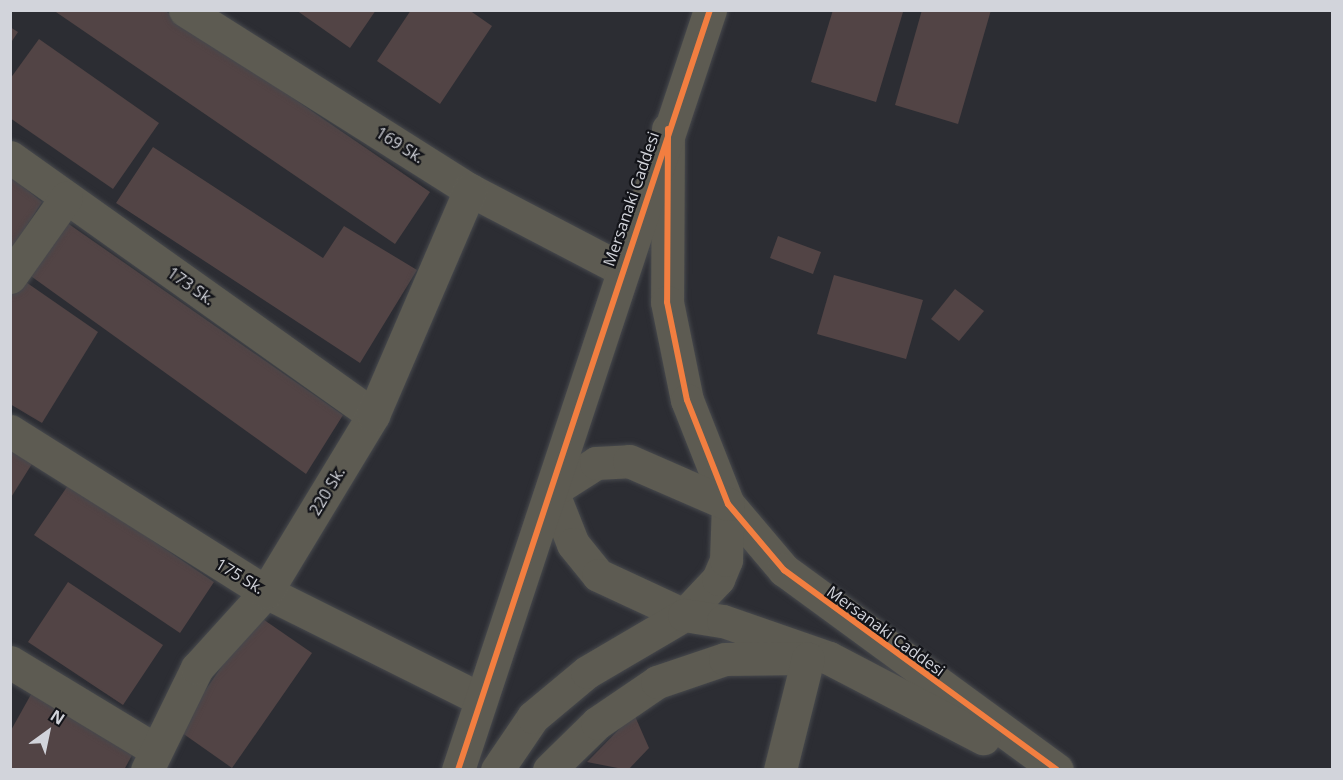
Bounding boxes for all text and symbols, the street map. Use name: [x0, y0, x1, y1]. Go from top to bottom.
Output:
street label: 169 Sk.: [372, 123, 428, 167]
street label: Mersanaki Caddesi: [599, 129, 663, 269]
street label: 173 Sk.: [164, 263, 218, 309]
street label: 220 Sk.: [305, 463, 349, 519]
street label: 175 Sk.: [212, 554, 268, 598]
street label: Mersanaki Caddesi: [823, 582, 949, 680]
north arrow: [18, 702, 78, 762]
text: N: [46, 704, 69, 730]

